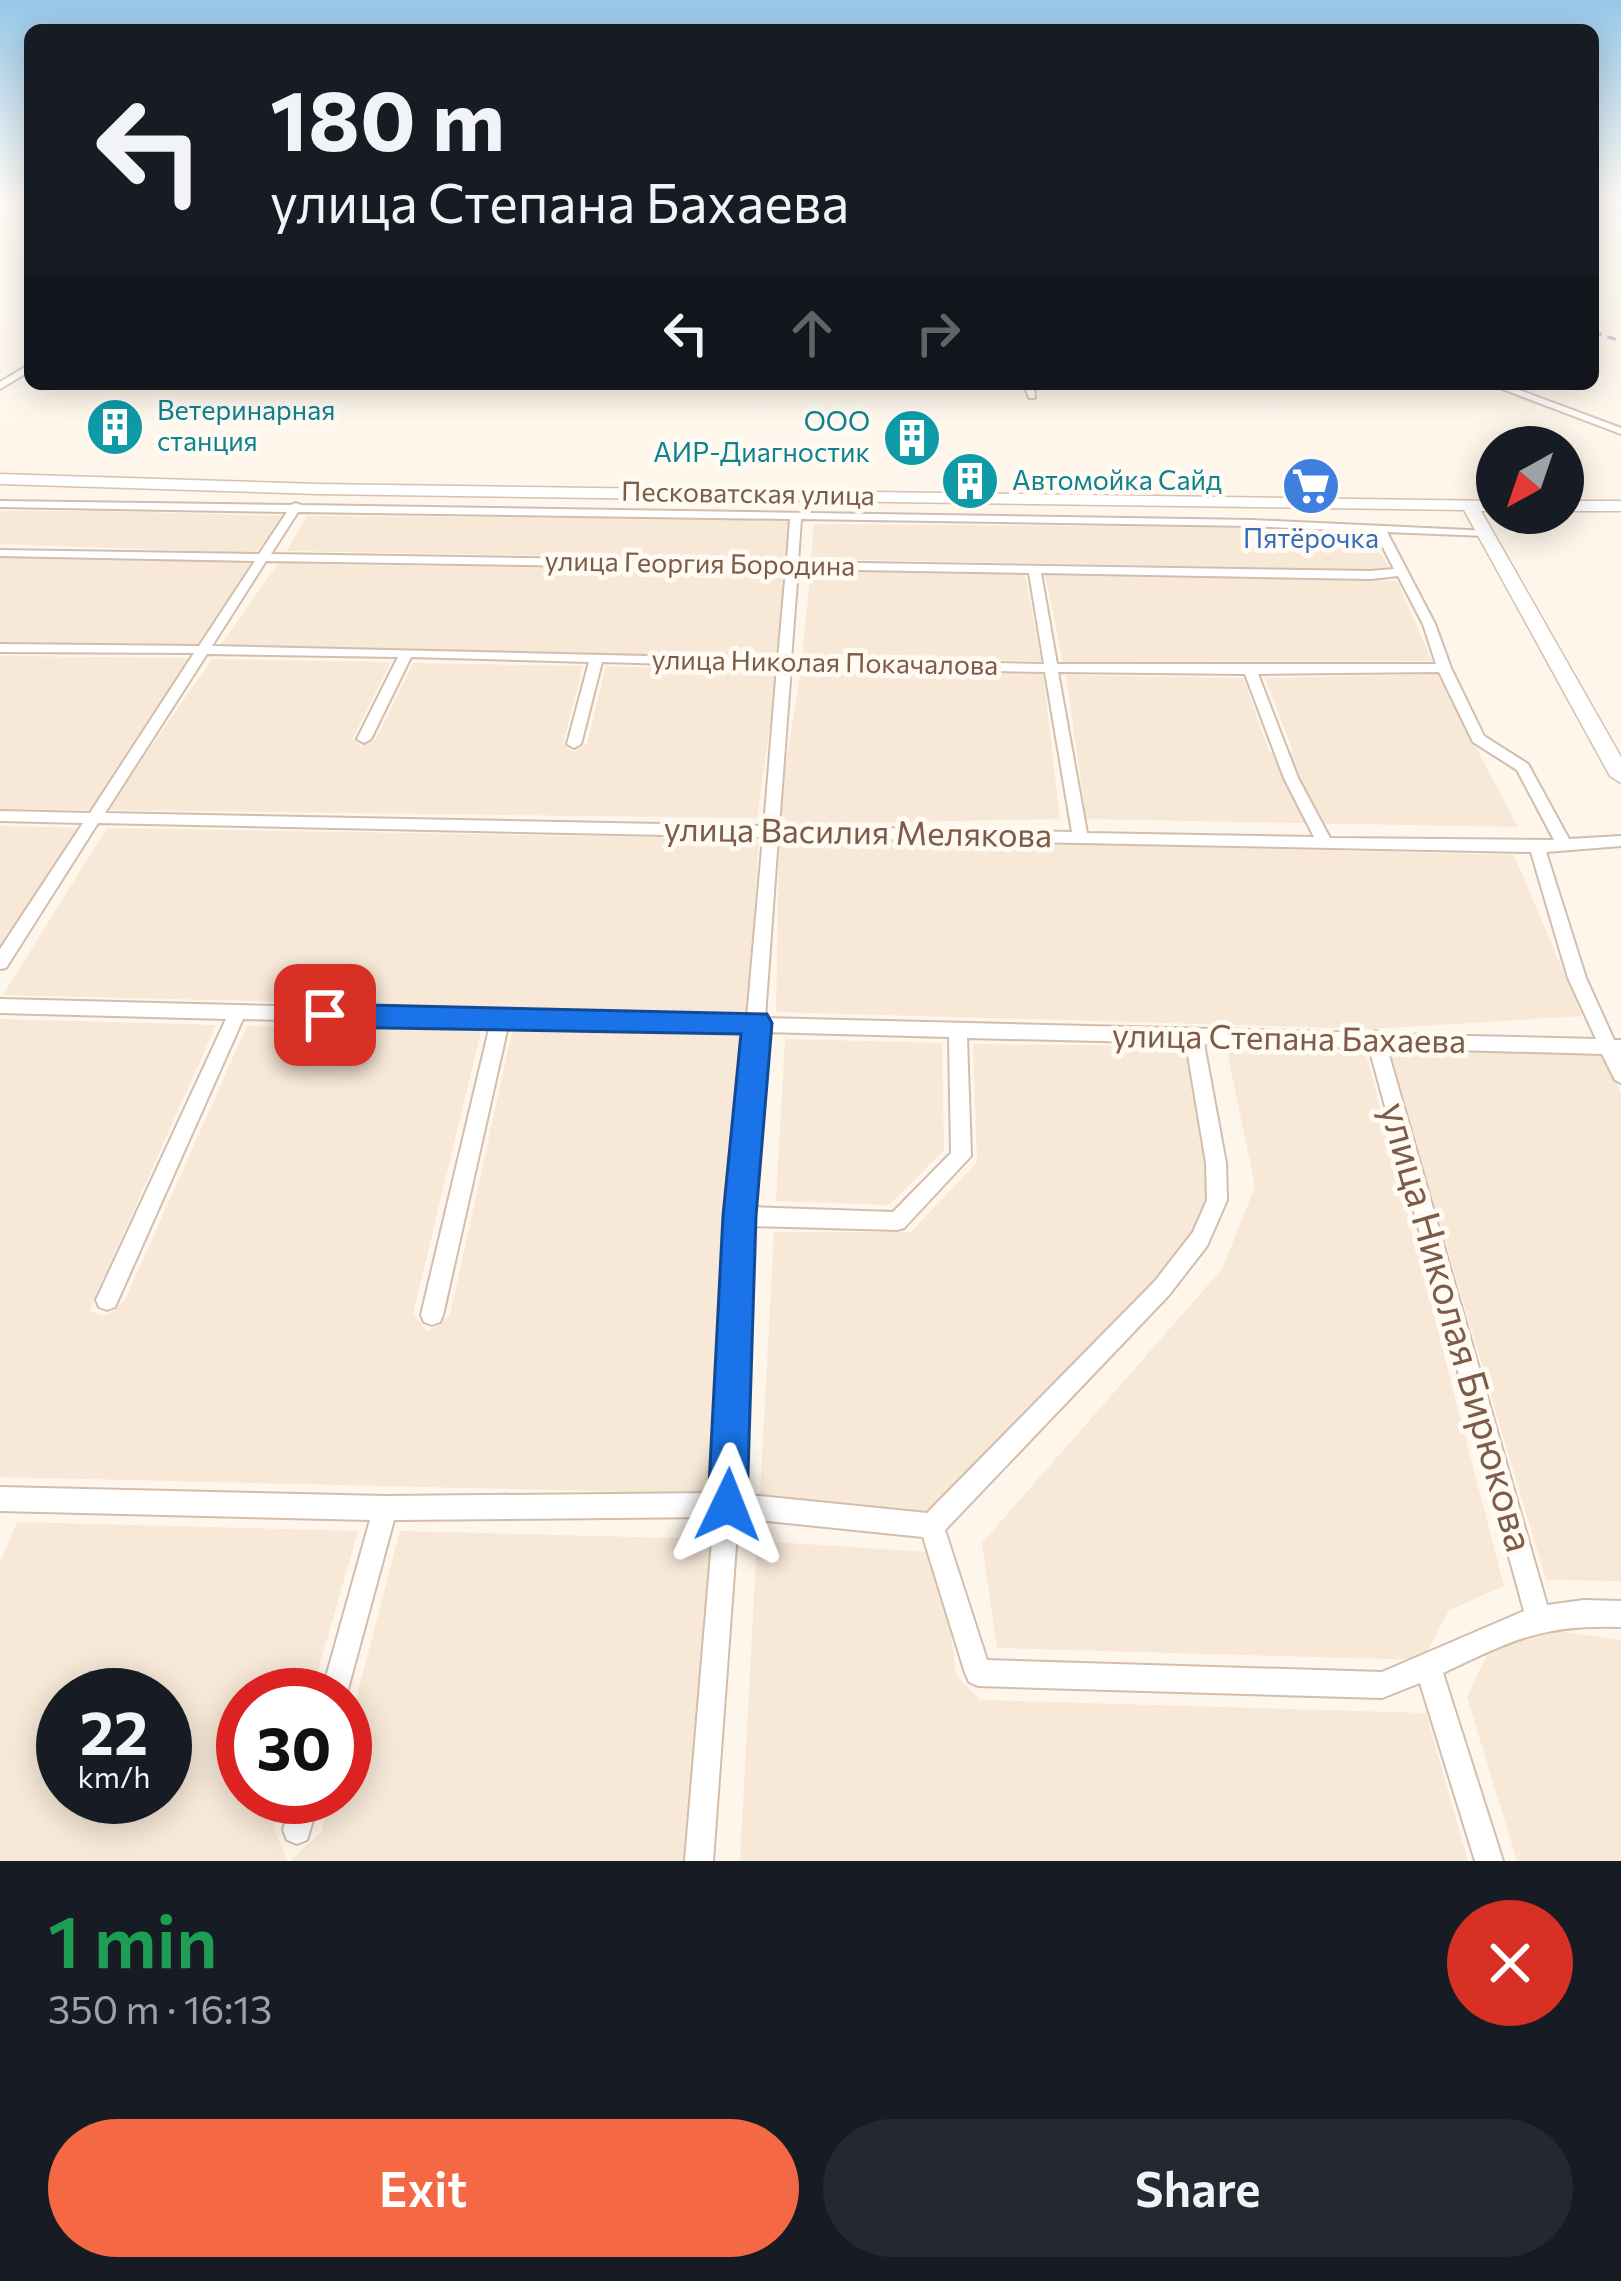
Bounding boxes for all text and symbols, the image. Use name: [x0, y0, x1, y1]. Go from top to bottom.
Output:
text: 180 m: [270, 66, 505, 168]
icon: left: [72, 72, 228, 228]
text: улица Степана Бахаева: [270, 168, 849, 234]
icon: left: [653, 300, 719, 366]
icon: ahead: [779, 300, 845, 366]
icon: right: [905, 300, 971, 366]
place label: Ветеринарная станция: [157, 393, 335, 457]
building icon: Ветеринарная станция: [84, 396, 146, 458]
place label: ООО АИР-Диагностик: [653, 404, 870, 468]
building icon: ООО АИР-Диагностик: [881, 407, 943, 469]
north arrow: [1476, 426, 1584, 534]
map controls: [1476, 426, 1584, 534]
building icon: Автомойка Сайд: [939, 450, 1001, 512]
supermarket icon: Пятёрочка: [1280, 455, 1342, 517]
place label: Автомойка Сайд: [1012, 463, 1222, 496]
street label: Песковатская улица: [621, 474, 875, 511]
place label: Пятёрочка: [1243, 521, 1379, 554]
street label: улица Георгия Бородина: [545, 543, 856, 582]
street label: улица Николая Покачалова: [651, 642, 999, 681]
street label: улица Василия Мелякова: [663, 807, 1053, 854]
pin: [274, 964, 376, 1066]
icon: arrive: [292, 982, 358, 1048]
street label: улица Степана Бахаева: [1112, 1013, 1466, 1060]
street label: улица Николая Бирюкова: [1372, 1096, 1546, 1557]
position arrow: [665, 1442, 791, 1568]
speed limit sign: 30: [216, 1668, 372, 1824]
text: 22: [80, 1694, 148, 1767]
text: km/h: [78, 1757, 150, 1794]
text: 1 min: [48, 1895, 218, 1983]
button: close: [1447, 1900, 1573, 2026]
text: 350 m · 16:13: [48, 1984, 272, 2032]
button: Exit: [48, 2119, 799, 2257]
button: Share: [823, 2119, 1573, 2257]

